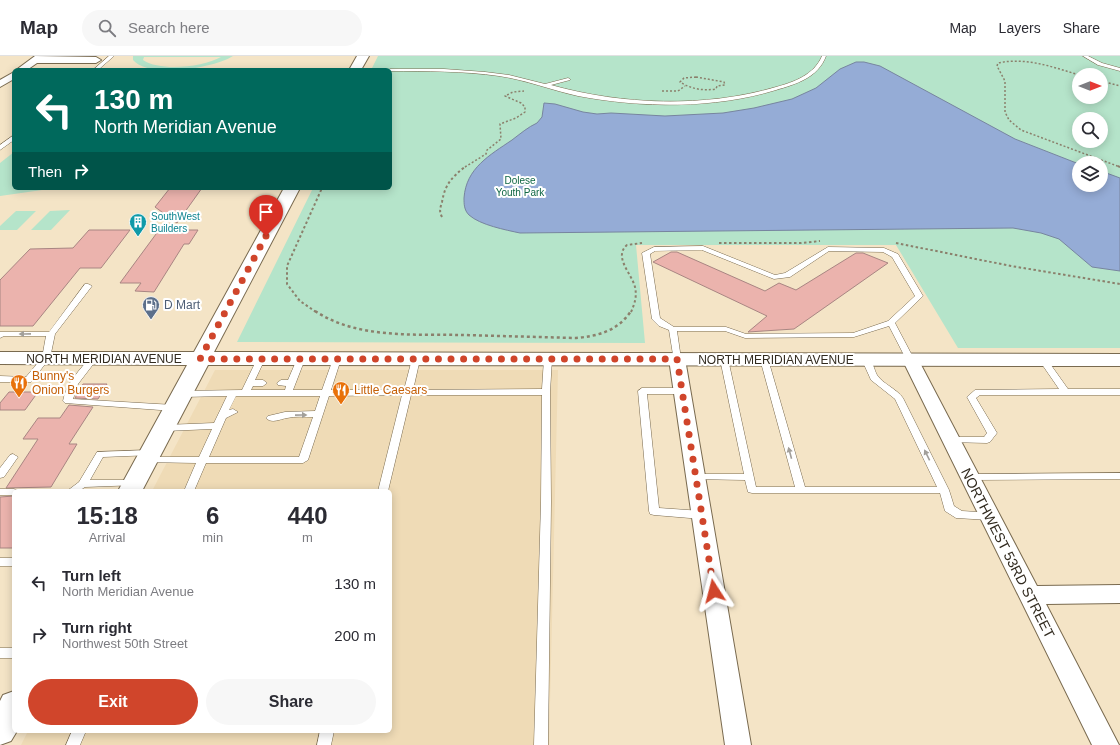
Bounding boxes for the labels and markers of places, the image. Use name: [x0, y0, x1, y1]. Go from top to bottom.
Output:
pin: [249, 195, 283, 236]
place label: SouthWest Builders: [151, 211, 200, 234]
building icon: SouthWest Builders: [128, 212, 148, 237]
fuel station icon: D Mart: [141, 295, 161, 320]
place label: D Mart: [164, 298, 201, 312]
place label: Bunny's Onion Burgers: [32, 369, 109, 397]
restaurant icon: Bunny's Onion Burgers: [9, 373, 29, 398]
restaurant icon: Little Caesars: [331, 380, 351, 405]
place label: Little Caesars: [354, 383, 427, 397]

